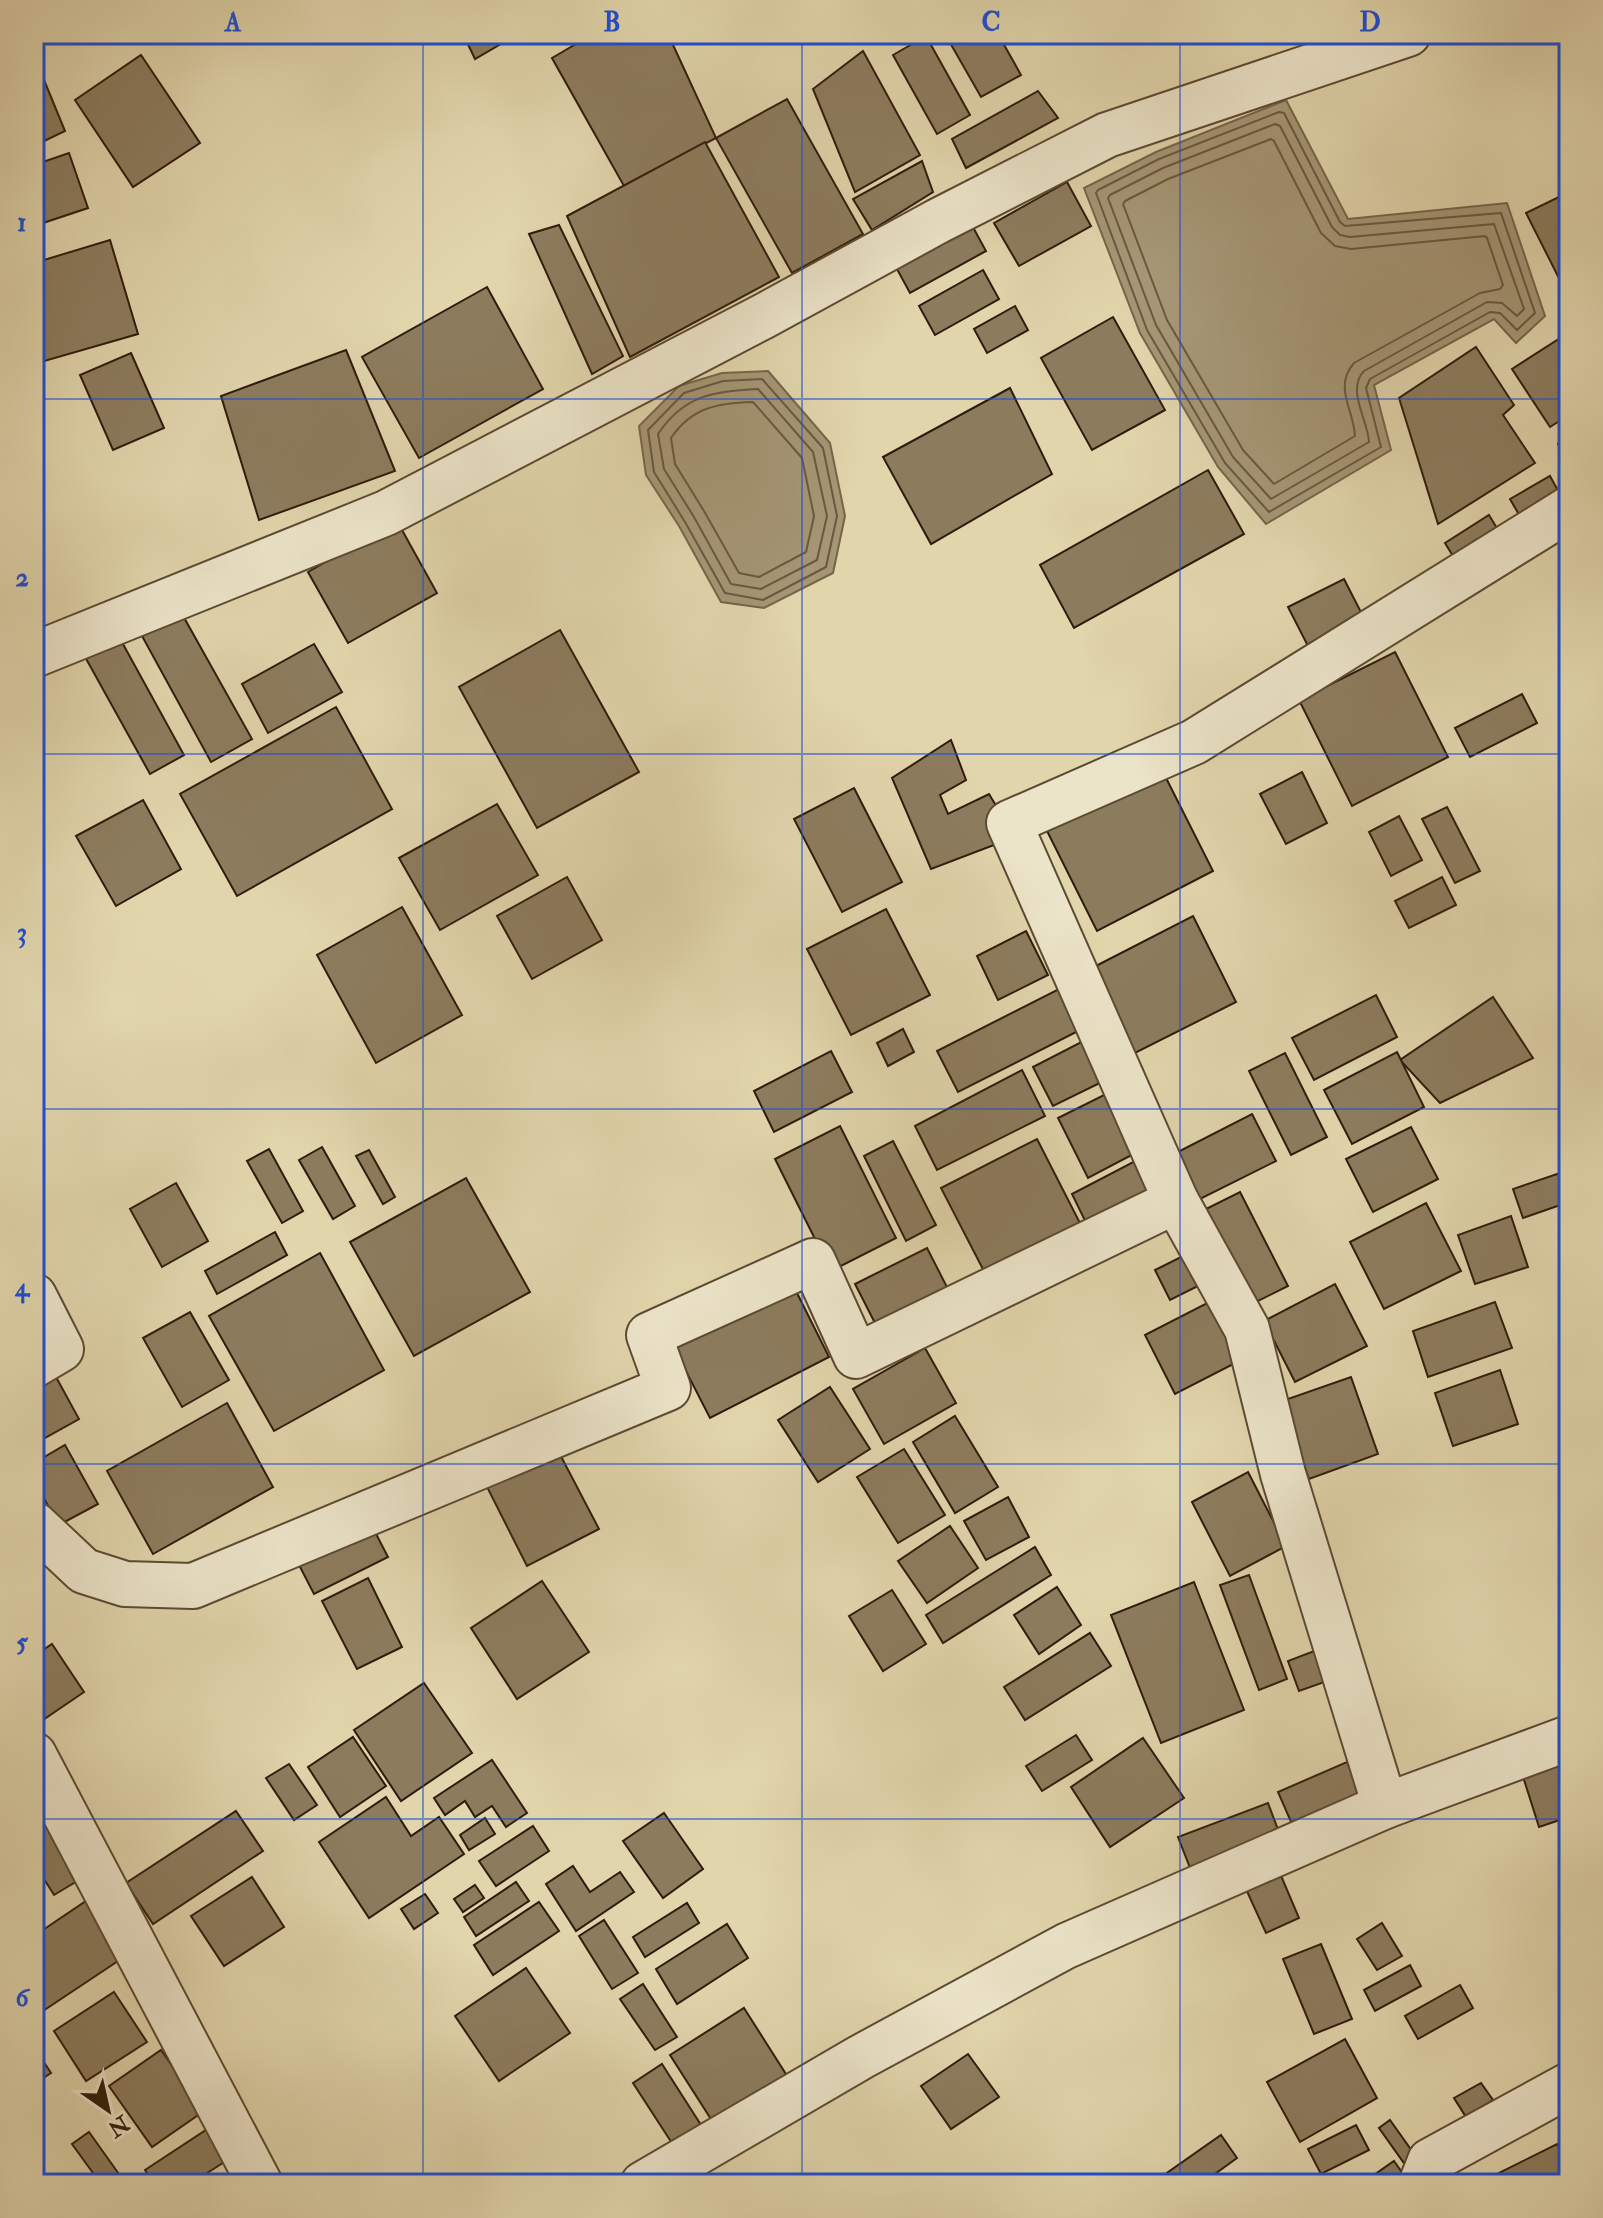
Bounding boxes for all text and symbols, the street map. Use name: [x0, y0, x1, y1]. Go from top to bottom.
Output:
text: A: [224, 7, 242, 39]
text: B: [603, 7, 621, 39]
text: C: [981, 7, 1001, 39]
text: D: [1359, 7, 1381, 39]
text: 1: [17, 207, 27, 239]
text: 2: [15, 562, 29, 594]
text: 3: [17, 917, 27, 949]
text: 4: [14, 1272, 31, 1304]
text: 5: [16, 1627, 28, 1659]
text: 6: [15, 1982, 30, 2014]
north arrow: [68, 2070, 148, 2150]
text: N: [102, 2108, 135, 2143]

